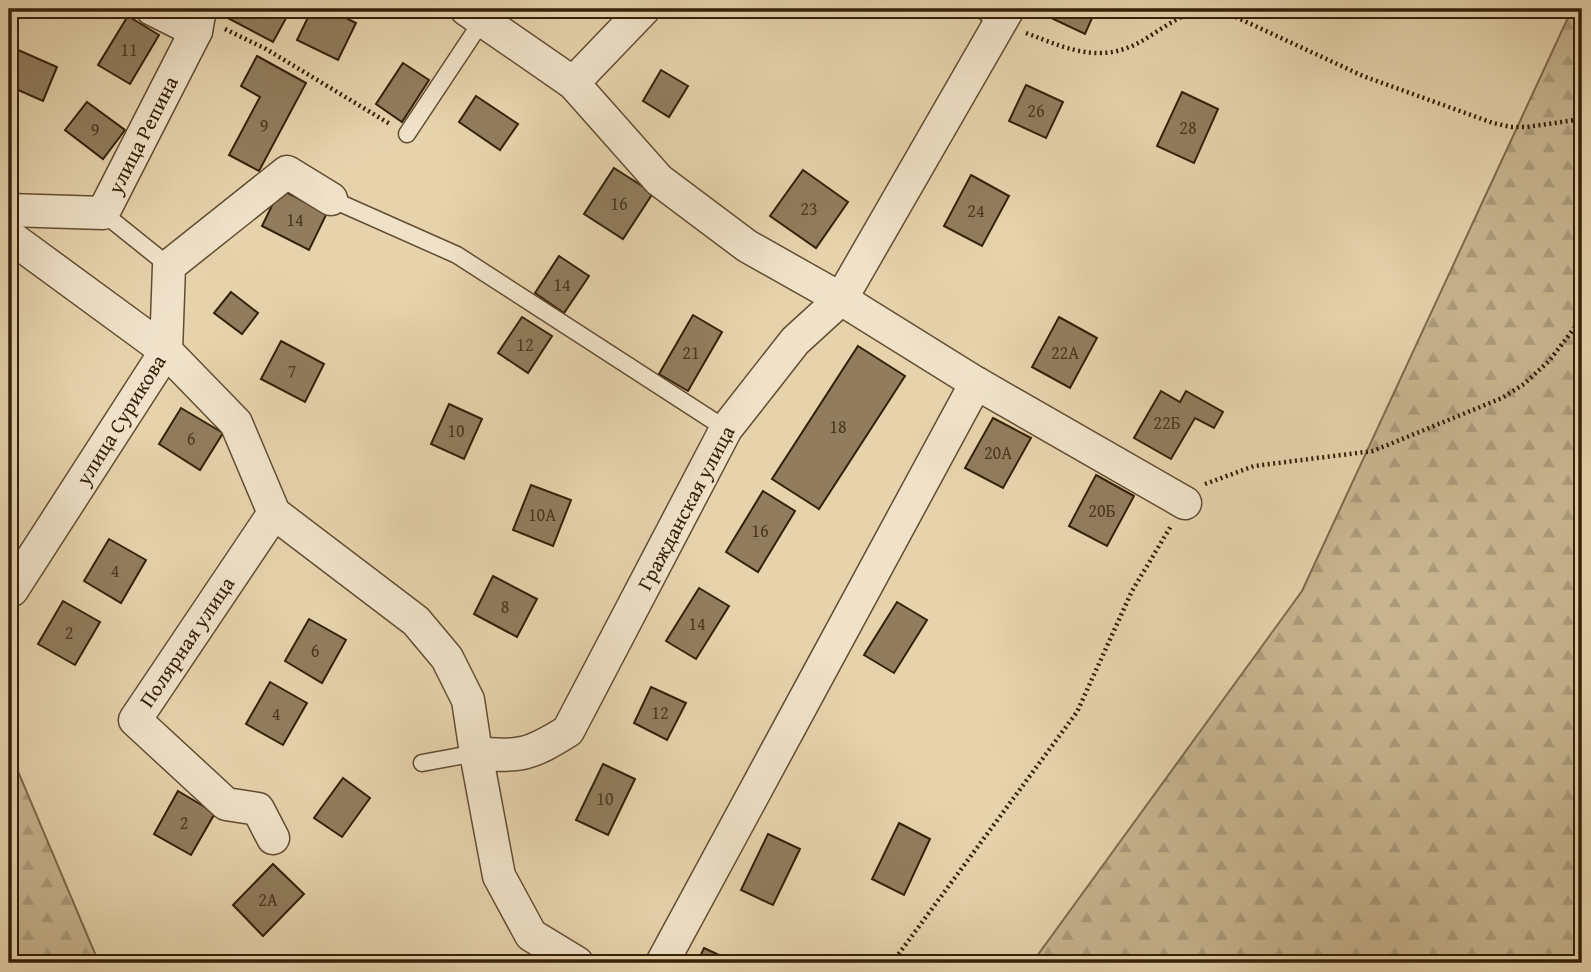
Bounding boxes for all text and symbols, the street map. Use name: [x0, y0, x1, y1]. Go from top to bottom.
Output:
house number: 11: [120, 36, 138, 63]
street label: улица Репина: [99, 70, 186, 200]
house number: 26: [1027, 97, 1045, 124]
house number: 9: [260, 112, 268, 139]
house number: 28: [1179, 114, 1197, 141]
house number: 9: [91, 116, 99, 143]
house number: 16: [610, 190, 628, 217]
house number: 23: [800, 195, 818, 222]
house number: 24: [967, 197, 985, 224]
house number: 14: [286, 206, 304, 233]
house number: 14: [553, 271, 571, 298]
house number: 12: [516, 331, 534, 358]
house number: 21: [682, 339, 700, 366]
house number: 22А: [1051, 339, 1079, 366]
street label: улица Сурикова: [67, 348, 173, 492]
house number: 7: [288, 357, 296, 384]
house number: 22Б: [1153, 409, 1181, 436]
house number: 18: [829, 413, 847, 440]
house number: 10: [447, 417, 465, 444]
street label: Гражданская улица: [629, 420, 742, 596]
house number: 6: [187, 425, 195, 452]
house number: 20А: [984, 439, 1012, 466]
house number: 20Б: [1088, 497, 1116, 524]
house number: 10А: [528, 501, 556, 528]
house number: 16: [751, 517, 769, 544]
house number: 4: [111, 557, 119, 584]
street label: Полярная улица: [131, 570, 242, 713]
house number: 8: [501, 593, 509, 620]
house number: 14: [688, 610, 706, 637]
house number: 2: [65, 619, 73, 646]
house number: 6: [311, 637, 319, 664]
house number: 12: [651, 699, 669, 726]
house number: 4: [272, 700, 280, 727]
house number: 10: [596, 785, 614, 812]
house number: 2: [180, 809, 188, 836]
house number: 2А: [258, 886, 278, 913]

